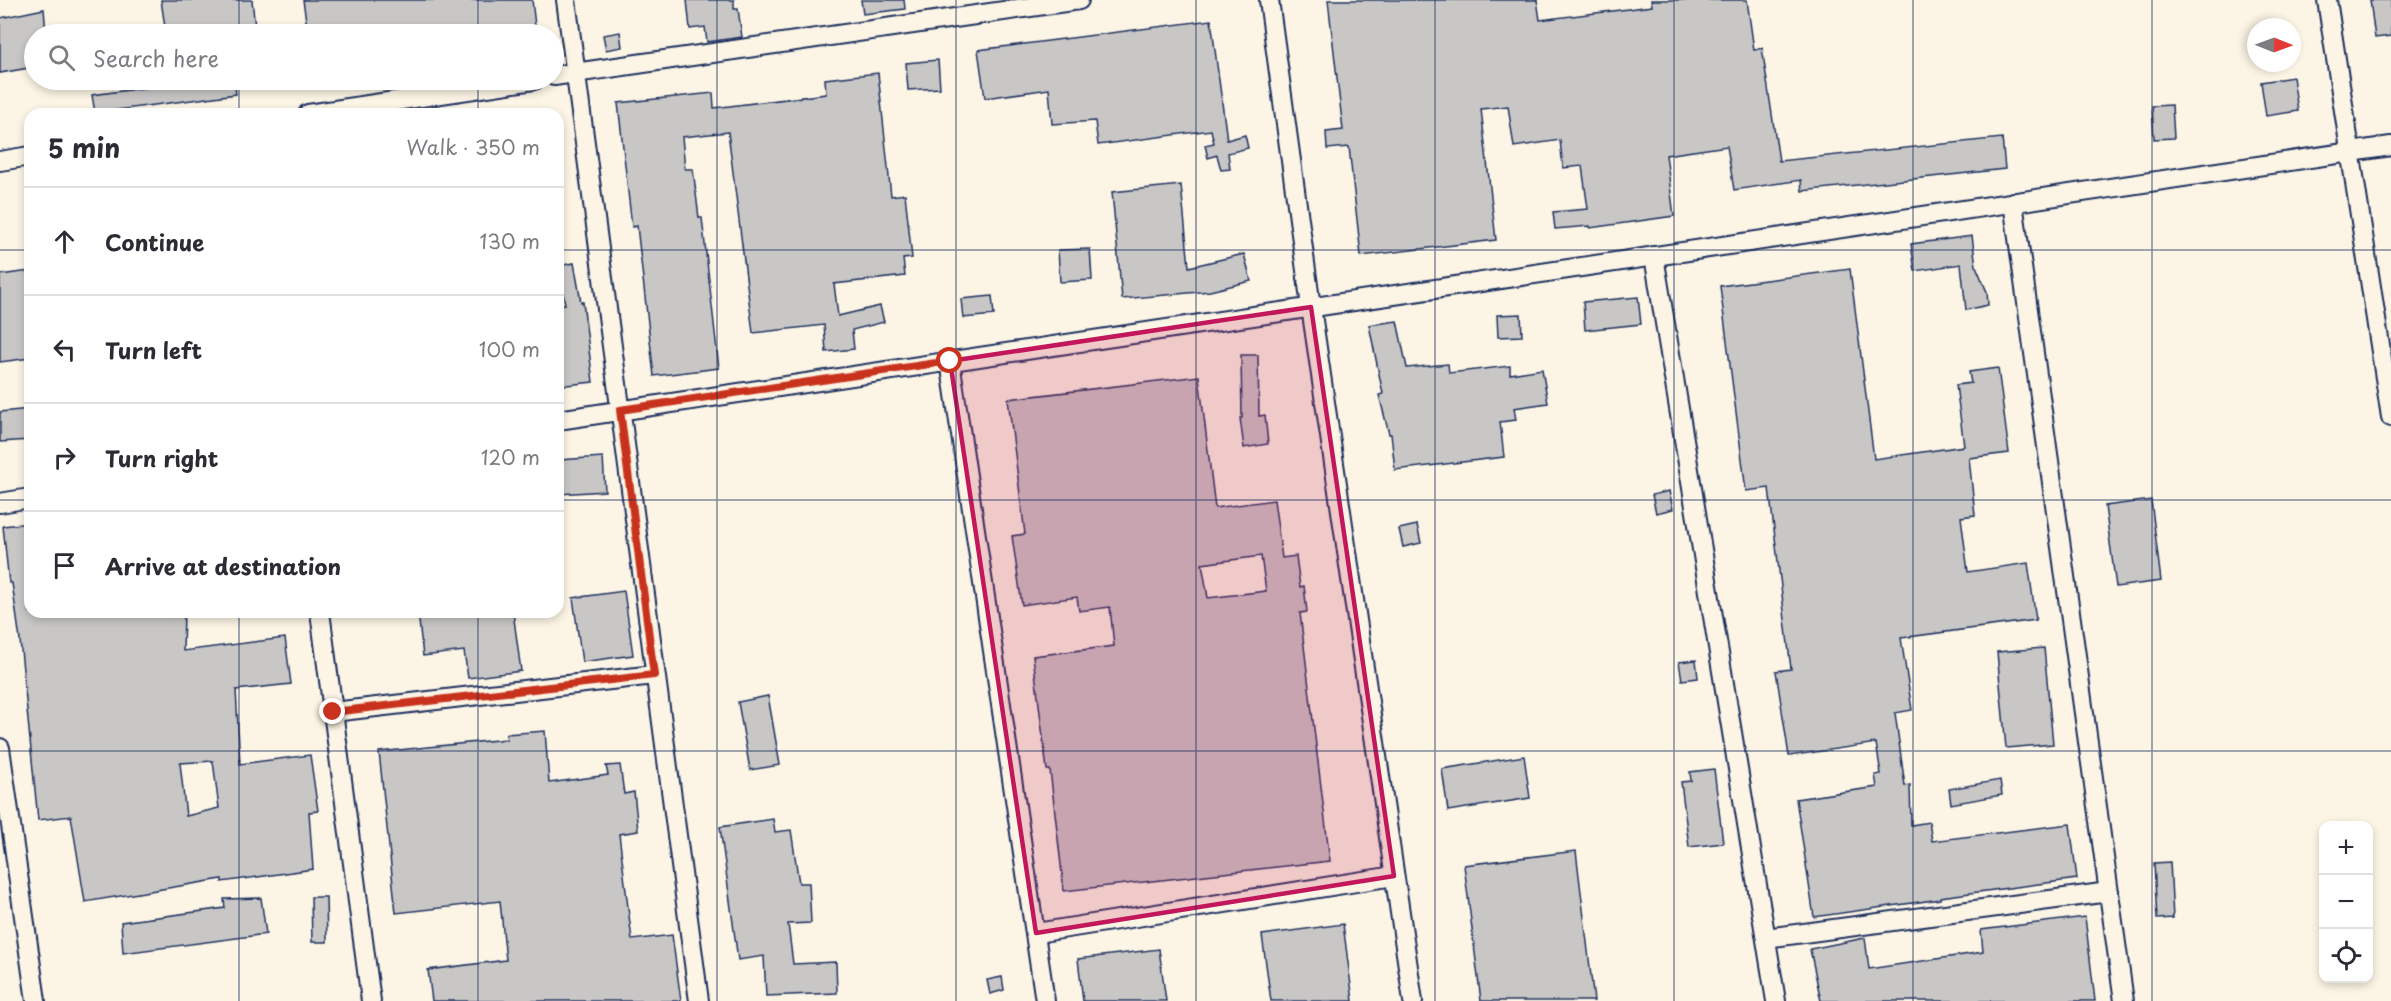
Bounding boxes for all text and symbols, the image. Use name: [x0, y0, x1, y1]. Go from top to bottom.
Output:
north arrow: [2247, 18, 2301, 72]
search box: [24, 24, 564, 90]
icon: search: [45, 41, 78, 74]
text: Search here: [93, 41, 219, 74]
text: 5 min: [48, 128, 120, 167]
text: Walk · 350 m: [407, 132, 540, 162]
icon: ahead: [48, 225, 81, 258]
text: Continue: [105, 225, 204, 258]
text: 130 m: [480, 226, 540, 256]
icon: left: [48, 333, 81, 366]
text: Turn left: [105, 333, 202, 366]
text: 100 m: [479, 334, 540, 364]
route start: [936, 347, 962, 373]
icon: right: [48, 441, 81, 474]
text: Turn right: [105, 441, 218, 474]
text: 120 m: [481, 442, 540, 472]
icon: arrive: [48, 549, 81, 582]
text: Arrive at destination: [105, 549, 341, 582]
route end: [319, 698, 345, 724]
map controls: [2319, 821, 2373, 983]
button: +: [2319, 821, 2373, 875]
button: −: [2319, 875, 2373, 929]
button: locate: [2319, 929, 2373, 983]

